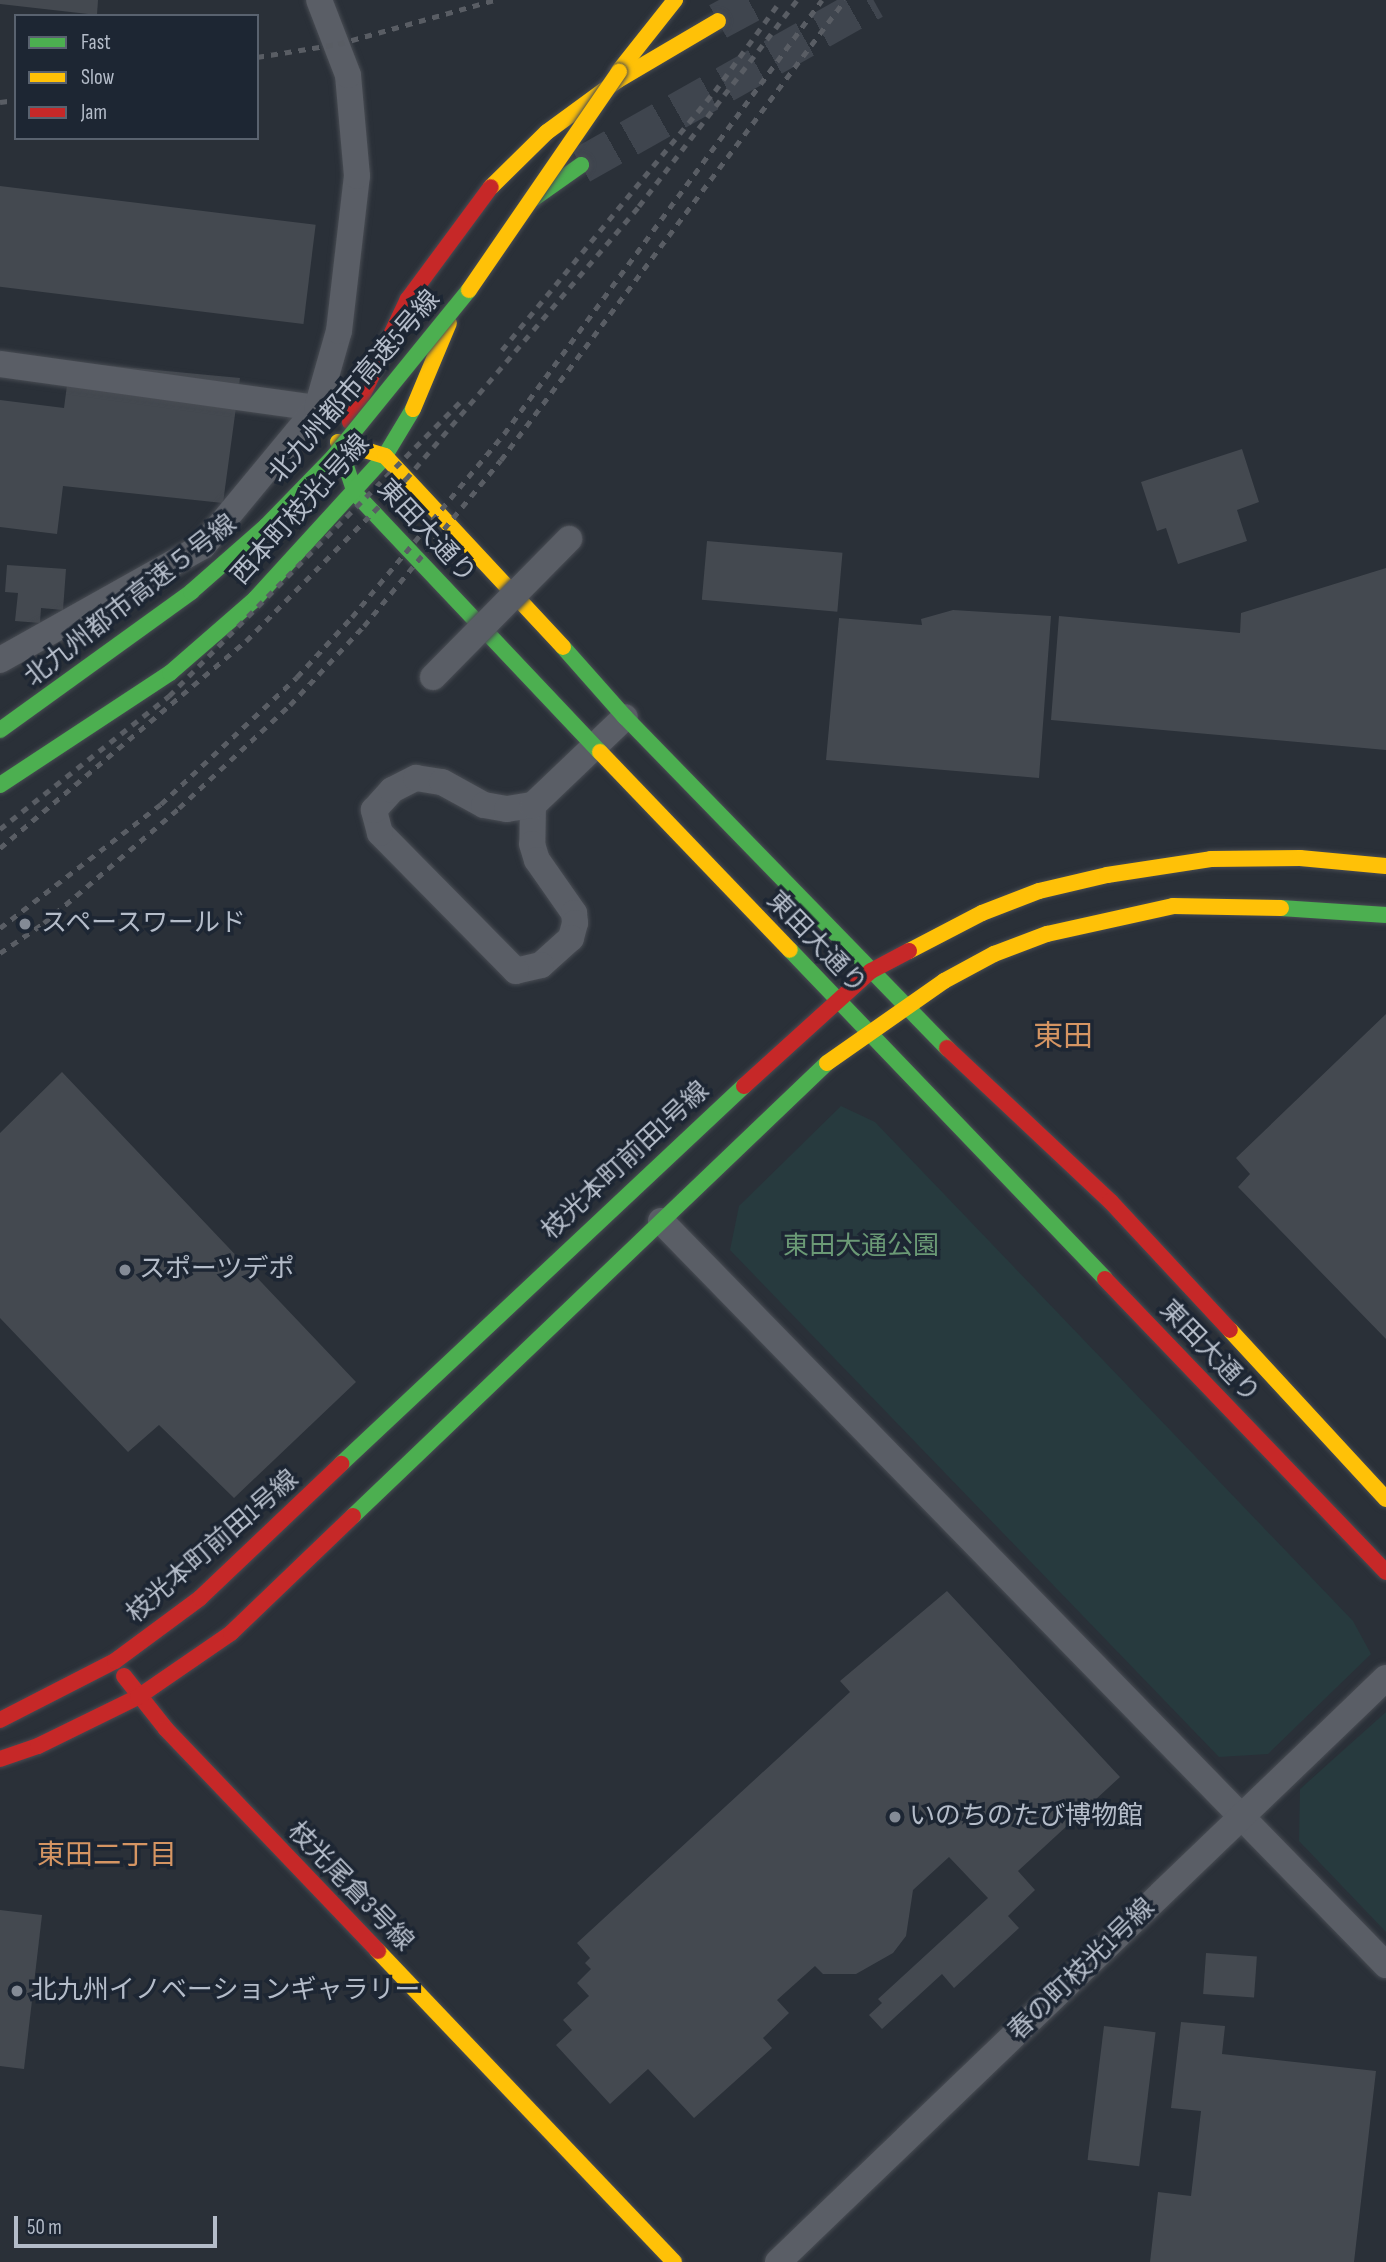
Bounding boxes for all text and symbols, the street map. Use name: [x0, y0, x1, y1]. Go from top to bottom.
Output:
legend: [14, 14, 259, 140]
text: Fast: [81, 30, 111, 55]
text: Slow: [81, 65, 114, 90]
text: Jam: [81, 100, 107, 125]
street label: 北九州都市高速5号線: [263, 285, 447, 489]
street label: 西本町枝光1号線: [225, 429, 377, 591]
street label: 東田大通り: [370, 474, 482, 590]
street label: 北九州都市高速５号線: [19, 509, 243, 693]
street label: 東田大通り: [760, 885, 872, 1001]
place label: スペースワールド: [41, 908, 249, 940]
marker: スペースワールド: [15, 914, 35, 934]
district label: 東田: [1033, 1019, 1093, 1055]
street label: 枝光本町前田1号線: [536, 1076, 716, 1246]
park label: 東田大通公園: [783, 1231, 939, 1263]
place label: スポーツデポ: [139, 1254, 295, 1286]
marker: スポーツデポ: [117, 1262, 133, 1278]
street label: 東田大通り: [1153, 1294, 1265, 1410]
street label: 枝光本町前田1号線: [121, 1464, 305, 1630]
place label: いのちのたび博物館: [909, 1801, 1143, 1833]
marker: いのちのたび博物館: [887, 1809, 903, 1825]
street label: 枝光尾倉3号線: [281, 1816, 419, 1958]
district label: 東田二丁目: [37, 1839, 177, 1873]
street label: 春の町枝光1号線: [1002, 1892, 1162, 2048]
place label: 北九州イノベーションギャラリー: [31, 1975, 421, 2007]
marker: 北九州イノベーションギャラリー: [9, 1983, 25, 1999]
scale bar: [18, 2202, 220, 2246]
text: 50 m: [27, 2215, 62, 2240]

